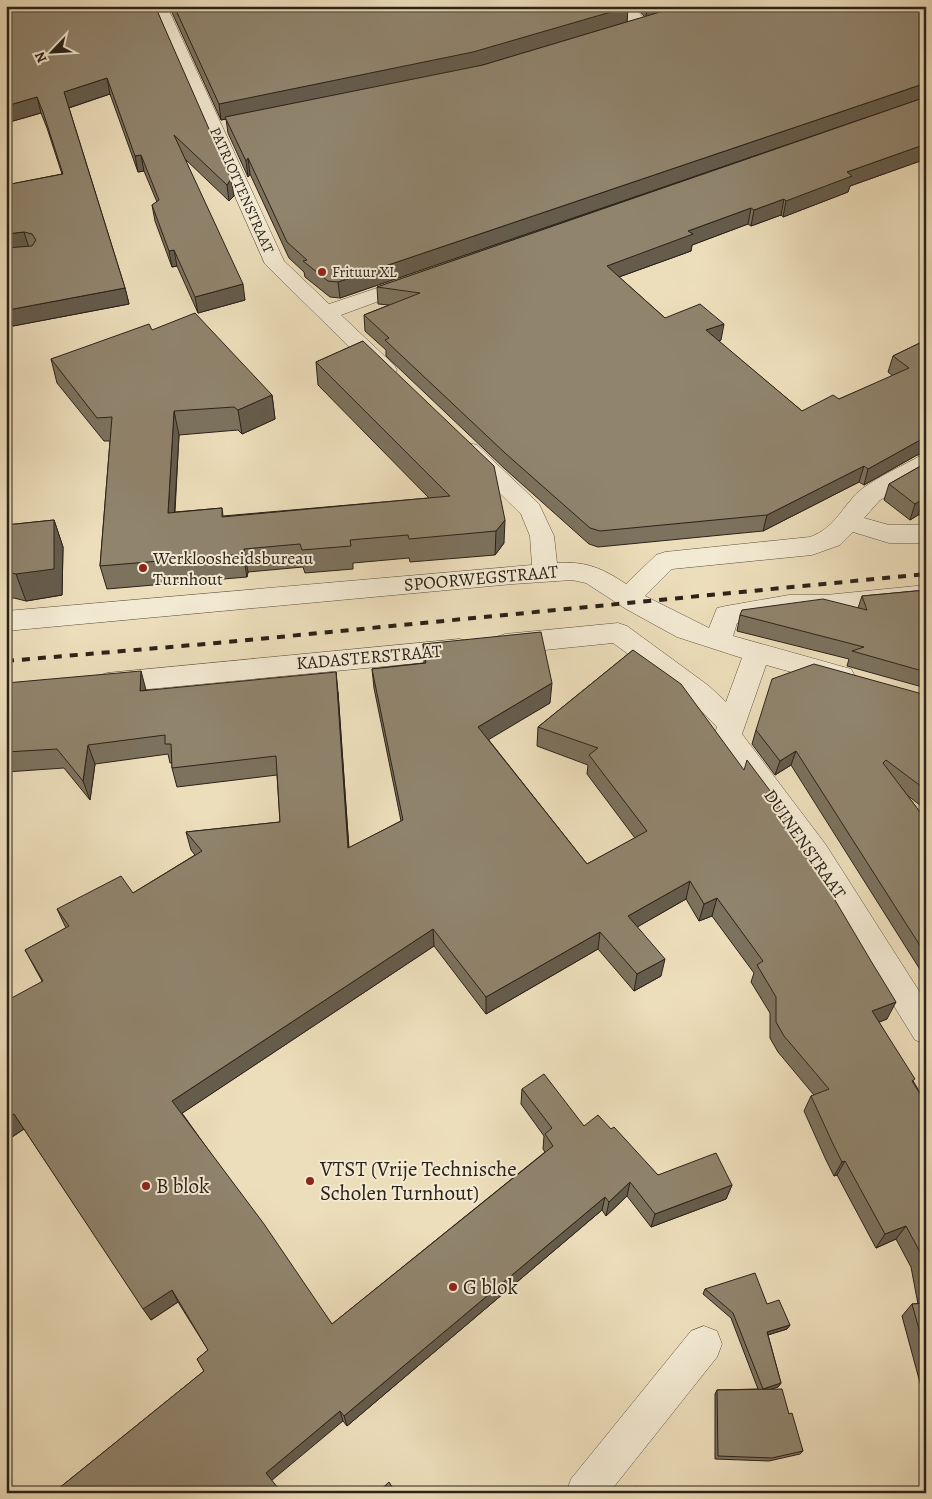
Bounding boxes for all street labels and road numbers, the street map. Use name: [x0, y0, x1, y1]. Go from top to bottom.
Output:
street label: PATRIOTTENSTRAAT: [205, 124, 279, 257]
street label: SPOORWEGSTRAAT: [403, 559, 559, 597]
street label: KADASTERSTRAAT: [295, 639, 443, 675]
street label: DUINENSTRAAT: [758, 784, 852, 904]

